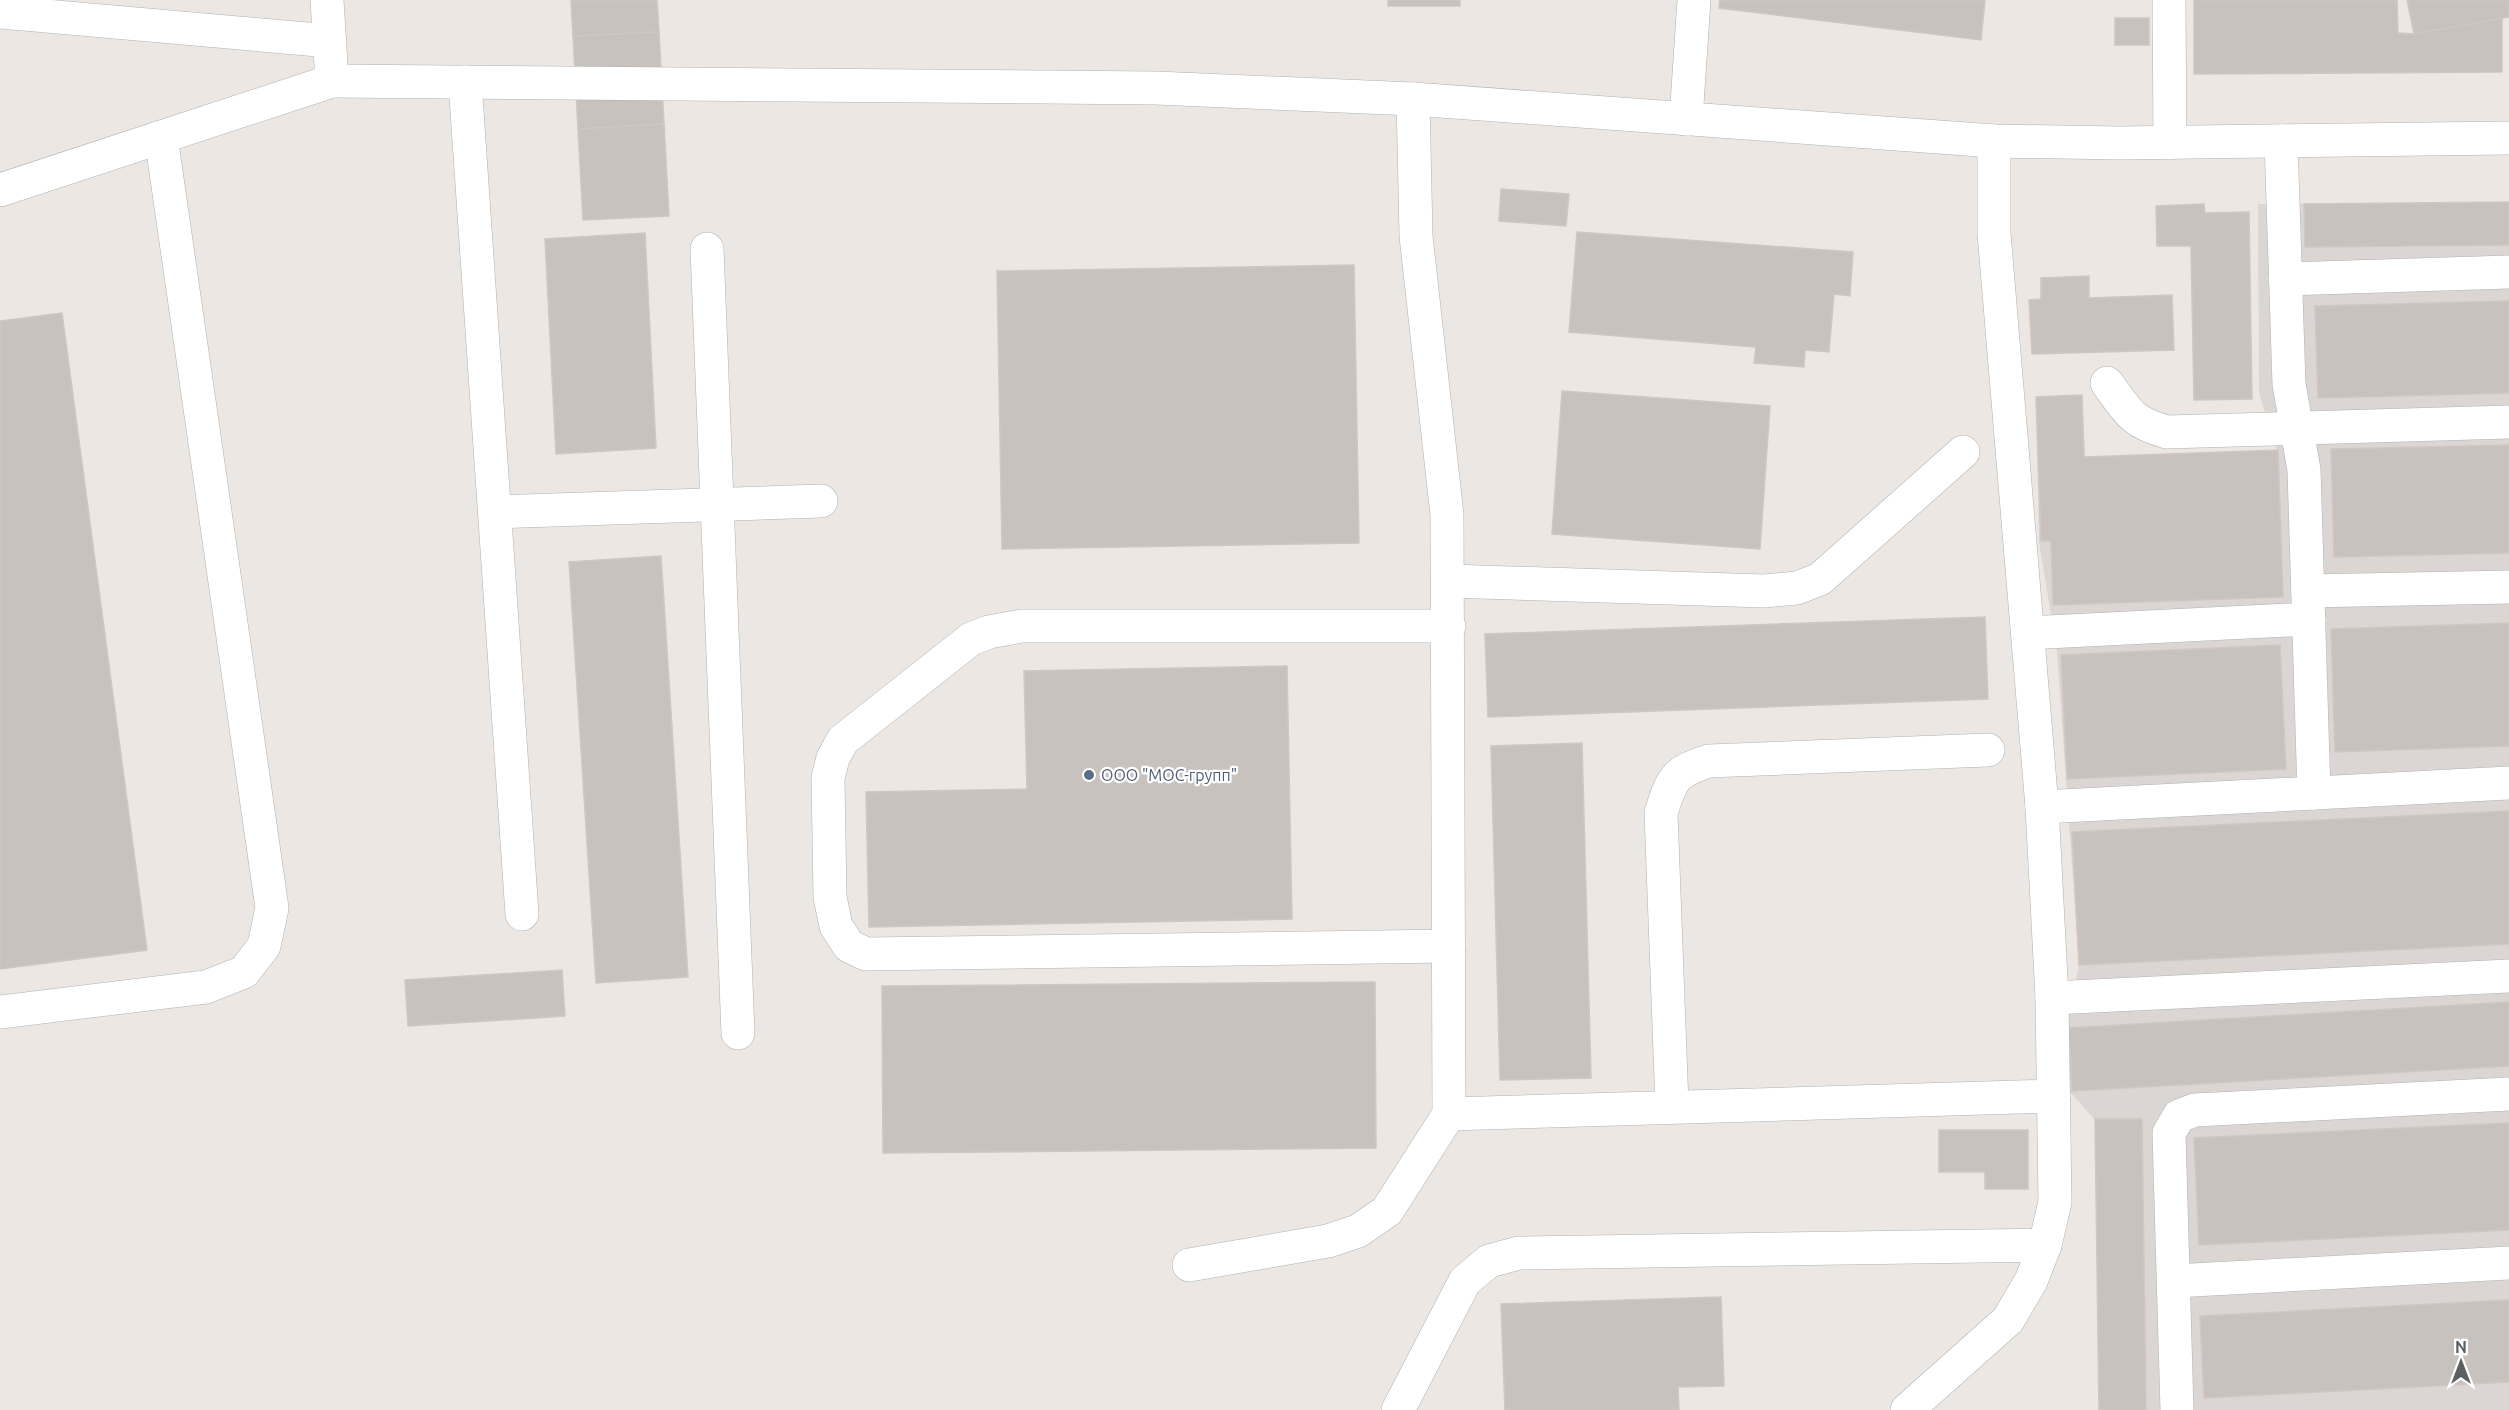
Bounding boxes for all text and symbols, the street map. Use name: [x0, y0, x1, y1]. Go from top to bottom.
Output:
place label: ООО "МОС-групп": [1101, 766, 1237, 784]
marker: ООО "МОС-групп": [1082, 768, 1096, 782]
north arrow: [2431, 1332, 2491, 1392]
text: N: [2455, 1338, 2467, 1356]

